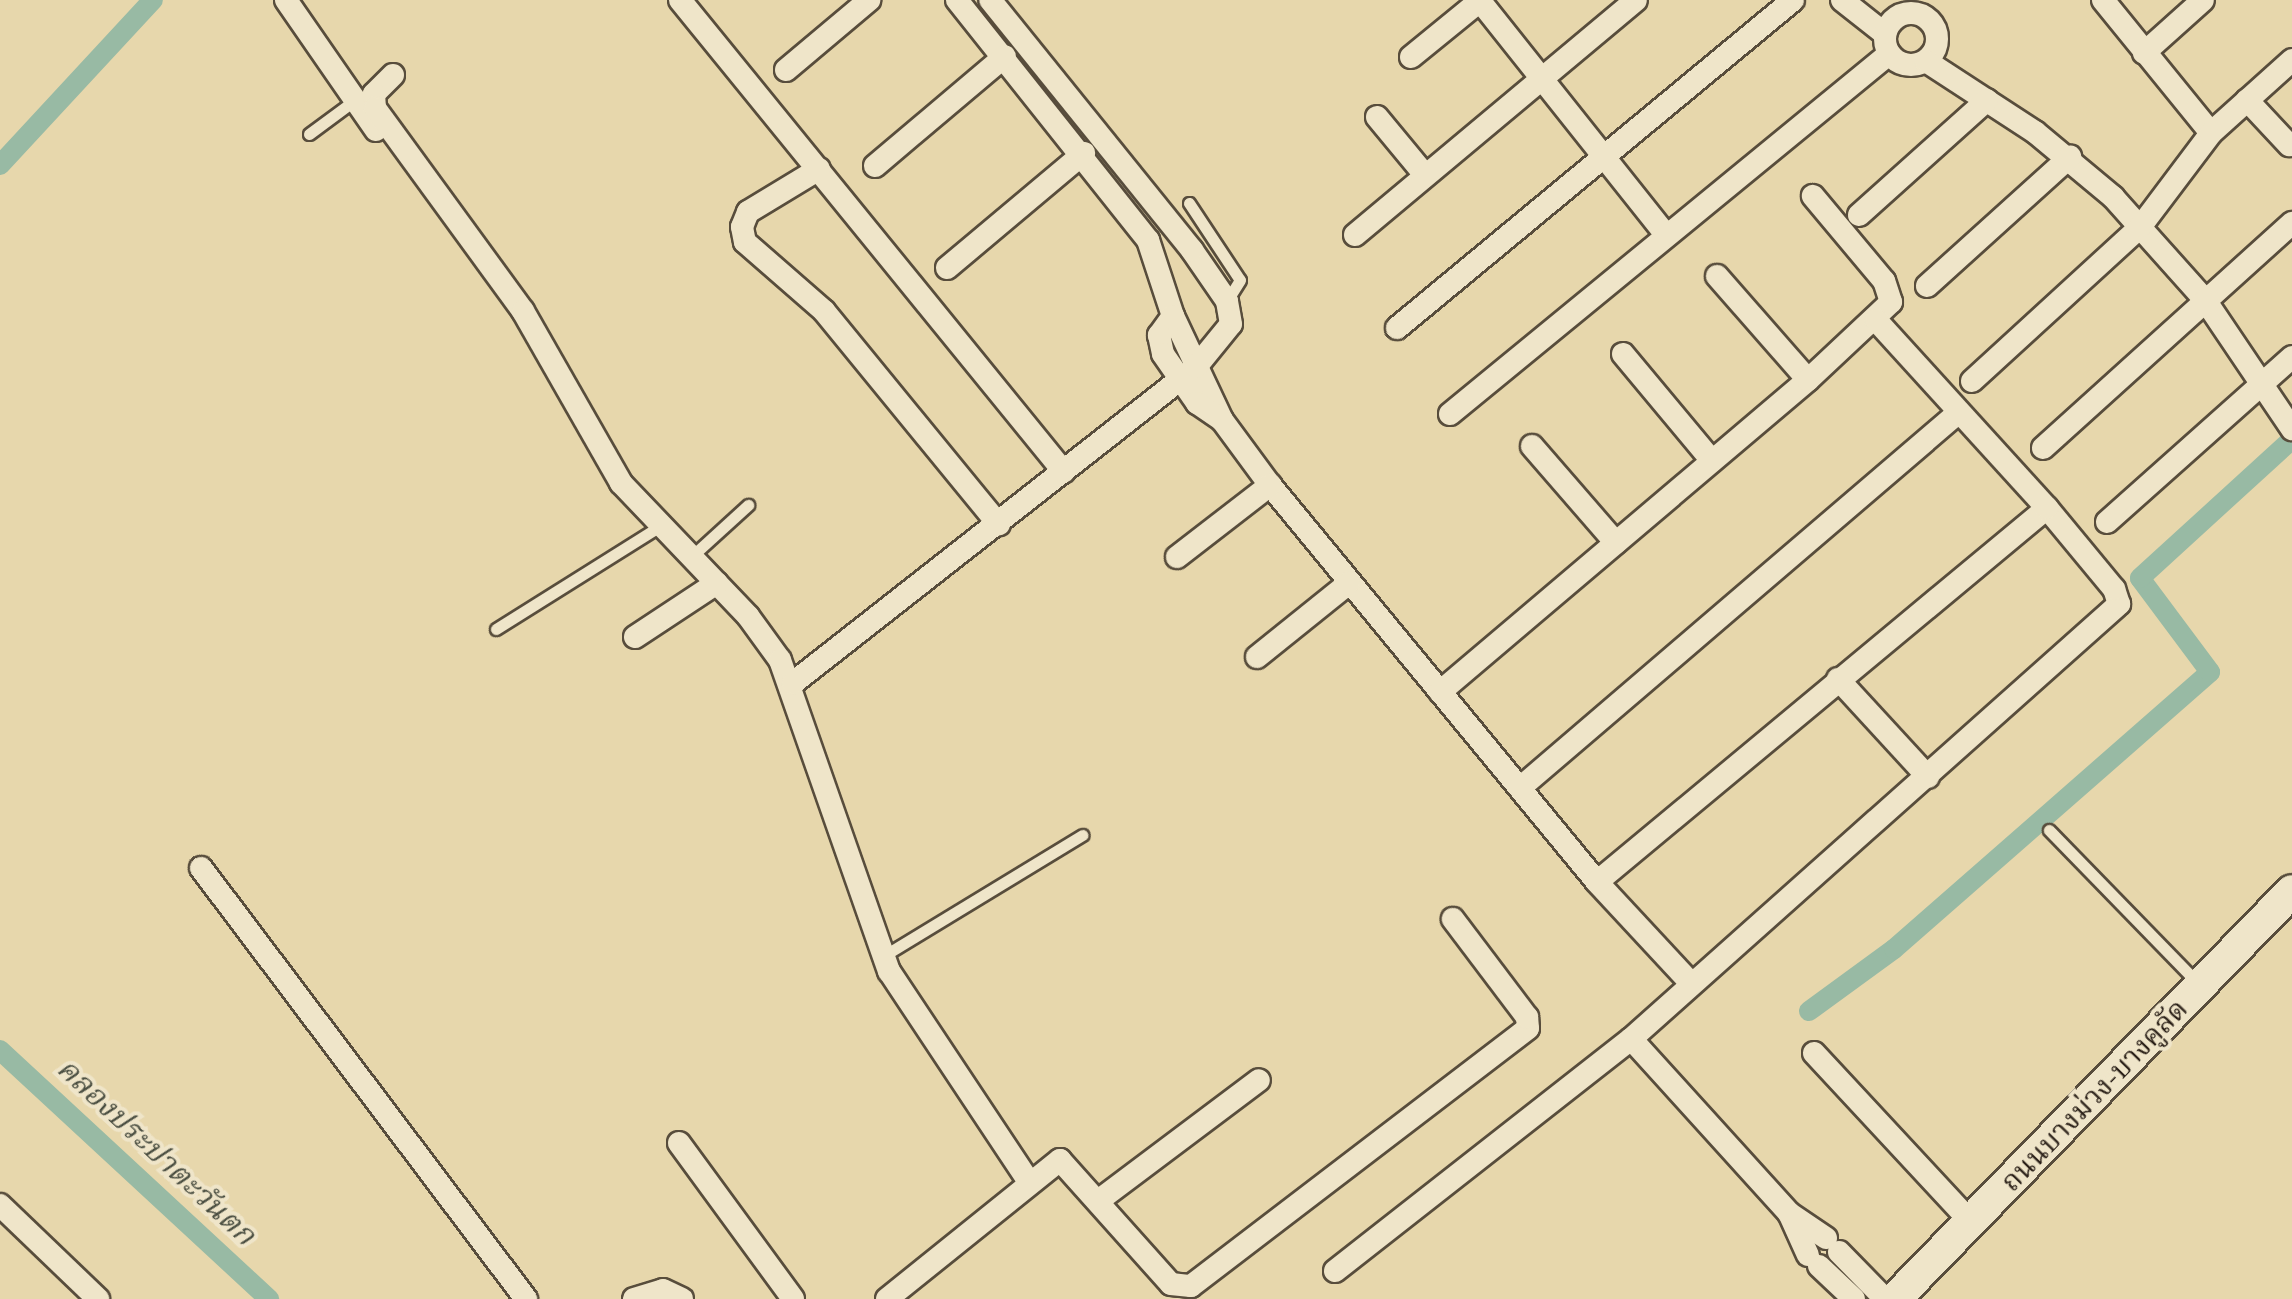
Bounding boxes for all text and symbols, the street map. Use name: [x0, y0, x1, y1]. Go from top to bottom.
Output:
street label: ถนนบางม่วง-บางคูลัด: [1996, 994, 2196, 1200]
water label: คลองประปาตะวันตก: [48, 1052, 262, 1254]

